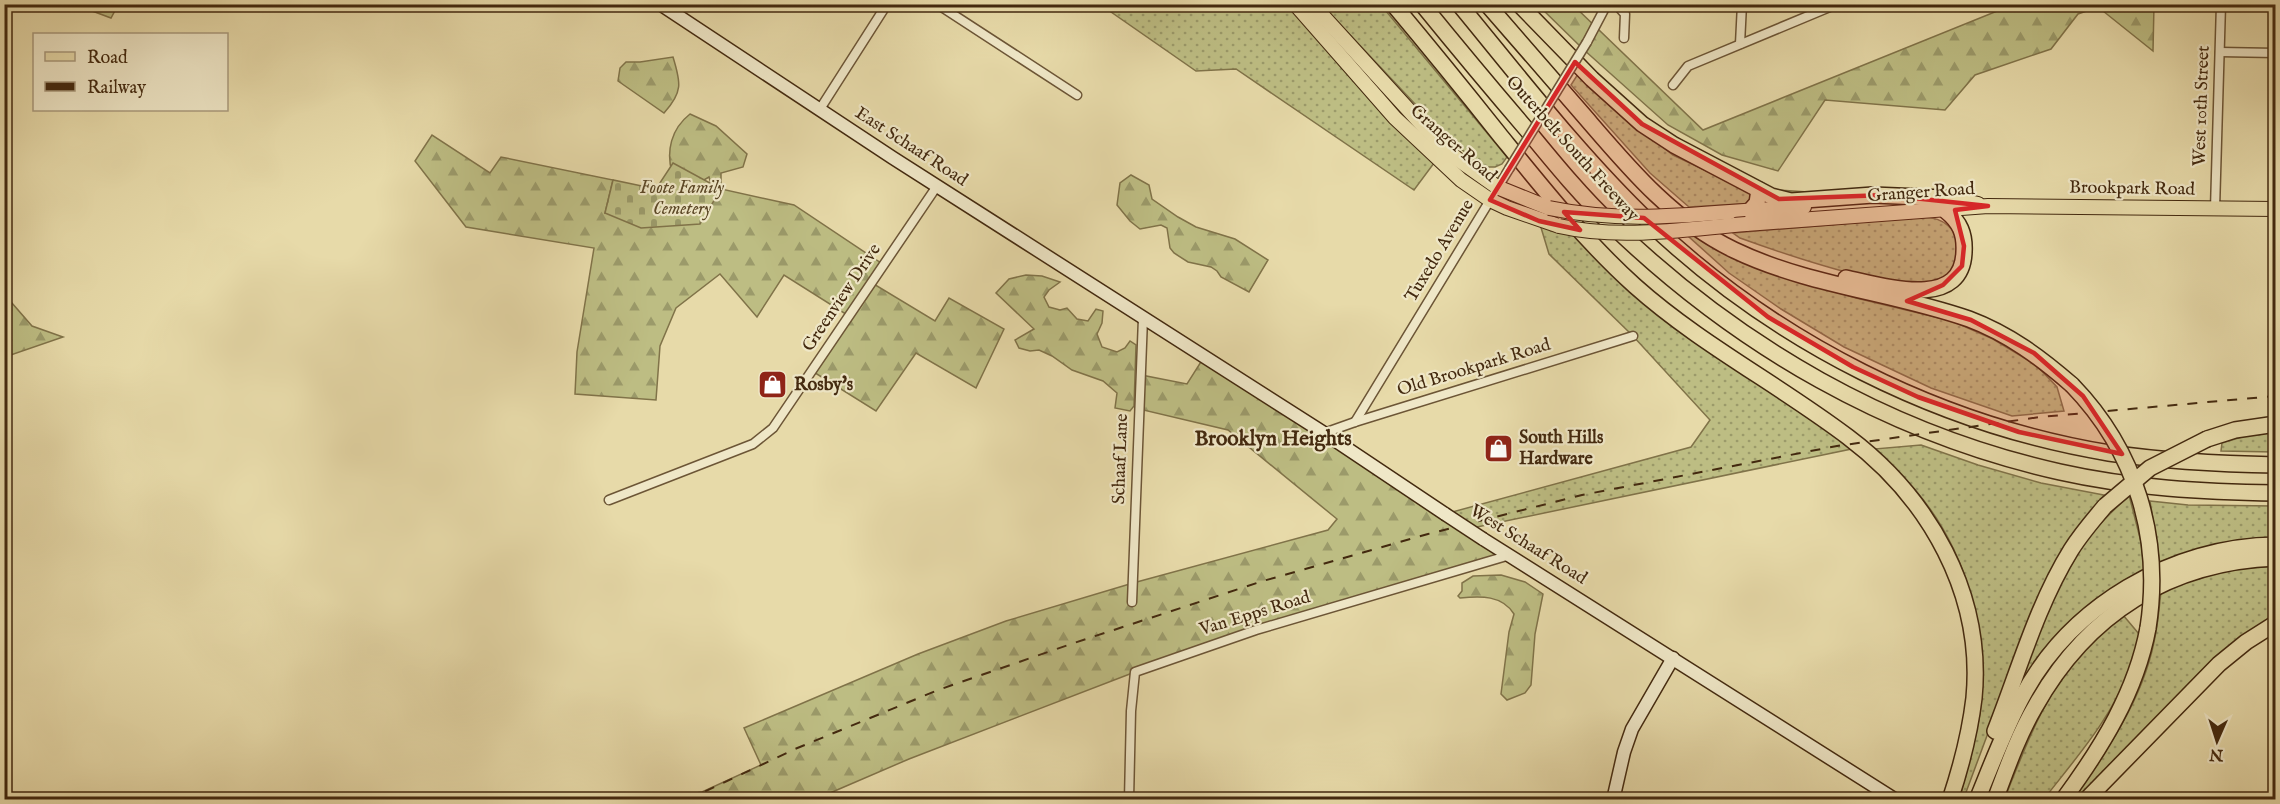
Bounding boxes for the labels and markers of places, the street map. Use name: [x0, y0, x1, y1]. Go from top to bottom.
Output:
shop icon: Rosby's: [757, 369, 789, 401]
place label: Rosby's: [794, 374, 854, 397]
place label: South Hills Hardware: [1519, 427, 1604, 471]
shop icon: South Hills Hardware: [1482, 432, 1514, 464]

